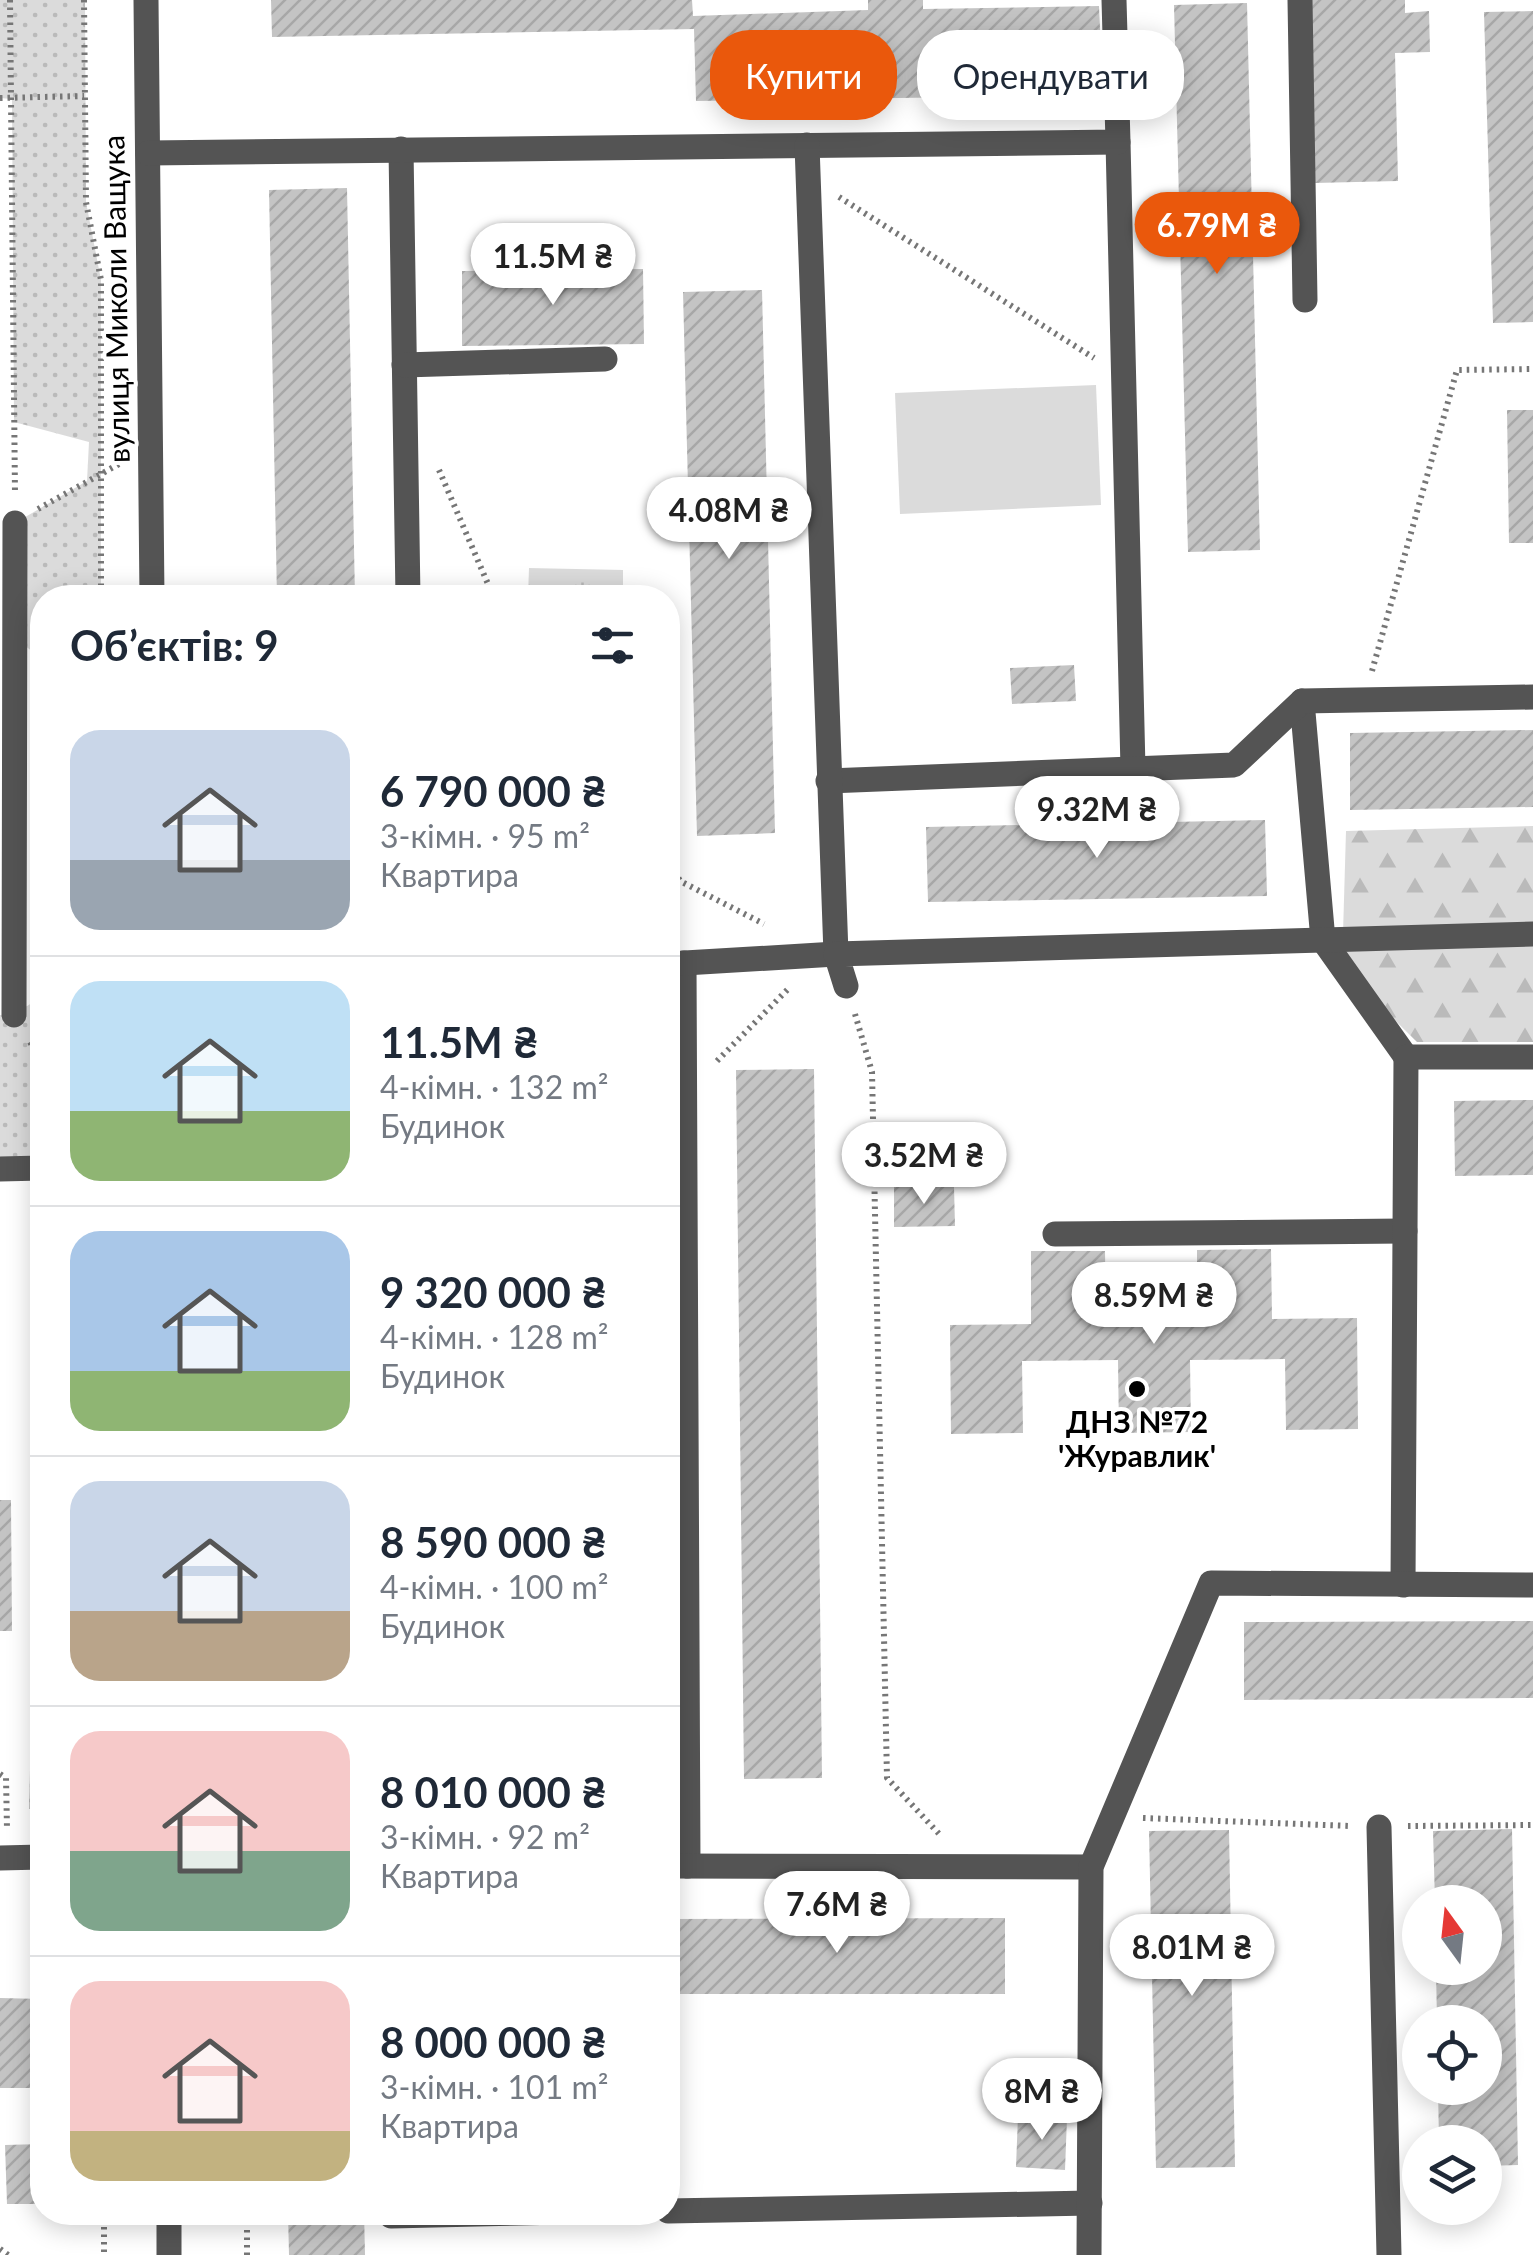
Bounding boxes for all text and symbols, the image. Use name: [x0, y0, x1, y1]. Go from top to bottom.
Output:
chip: Купити: [710, 30, 897, 120]
chip: Орендувати: [917, 30, 1184, 120]
street label: вулиця Миколи Ващука: [94, 135, 136, 463]
pin: 6.79M ₴: [1125, 192, 1309, 277]
text: 6.79M ₴: [1157, 205, 1277, 244]
pin: 11.5M ₴: [461, 223, 645, 308]
text: 11.5M ₴: [493, 236, 613, 275]
pin: 4.08M ₴: [637, 477, 821, 562]
text: 4.08M ₴: [669, 490, 789, 529]
icon: filters: [585, 618, 640, 673]
text: Об’єктів: 9: [70, 620, 279, 670]
text: 6 790 000 ₴: [380, 766, 607, 816]
icon: home: [150, 770, 270, 890]
pin: 9.32M ₴: [1005, 776, 1189, 861]
text: 9.32M ₴: [1037, 789, 1157, 828]
text: 3-кімн. · 95 m²: [380, 816, 590, 855]
text: Квартира: [380, 855, 519, 894]
text: 11.5M ₴: [380, 1017, 538, 1067]
icon: home: [150, 1021, 270, 1141]
text: 4-кімн. · 132 m²: [380, 1067, 608, 1106]
text: Будинок: [380, 1106, 505, 1145]
pin: 3.52M ₴: [832, 1122, 1016, 1207]
text: 3.52M ₴: [864, 1135, 984, 1174]
pin: 8.59M ₴: [1062, 1262, 1246, 1347]
text: 9 320 000 ₴: [380, 1267, 607, 1317]
icon: home: [150, 1271, 270, 1391]
text: 8.59M ₴: [1094, 1275, 1214, 1314]
text: 4-кімн. · 128 m²: [380, 1317, 608, 1356]
text: Будинок: [380, 1356, 505, 1395]
marker: ДНЗ №72 'Журавлик': [1126, 1378, 1148, 1400]
place label: ДНЗ №72 'Журавлик': [1058, 1403, 1216, 1473]
text: 8 590 000 ₴: [380, 1517, 607, 1567]
icon: home: [150, 1521, 270, 1641]
text: 4-кімн. · 100 m²: [380, 1567, 608, 1606]
text: Будинок: [380, 1606, 505, 1645]
text: 8 010 000 ₴: [380, 1767, 607, 1817]
icon: home: [150, 1771, 270, 1891]
text: 3-кімн. · 92 m²: [380, 1817, 590, 1856]
text: Квартира: [380, 1856, 519, 1895]
pin: 7.6M ₴: [756, 1871, 918, 1956]
text: 7.6M ₴: [786, 1884, 888, 1923]
north arrow: [1402, 1885, 1502, 1985]
map controls: [1402, 1885, 1502, 2225]
pin: 8.01M ₴: [1100, 1914, 1284, 1999]
text: 8.01M ₴: [1132, 1927, 1252, 1966]
button: locate: [1402, 2005, 1502, 2105]
text: 8 000 000 ₴: [380, 2017, 607, 2067]
icon: home: [150, 2021, 270, 2141]
pin: 8M ₴: [983, 2058, 1101, 2143]
text: 3-кімн. · 101 m²: [380, 2067, 608, 2106]
text: 8M ₴: [1004, 2071, 1080, 2110]
text: Квартира: [380, 2106, 519, 2145]
button: layers: [1402, 2125, 1502, 2225]

